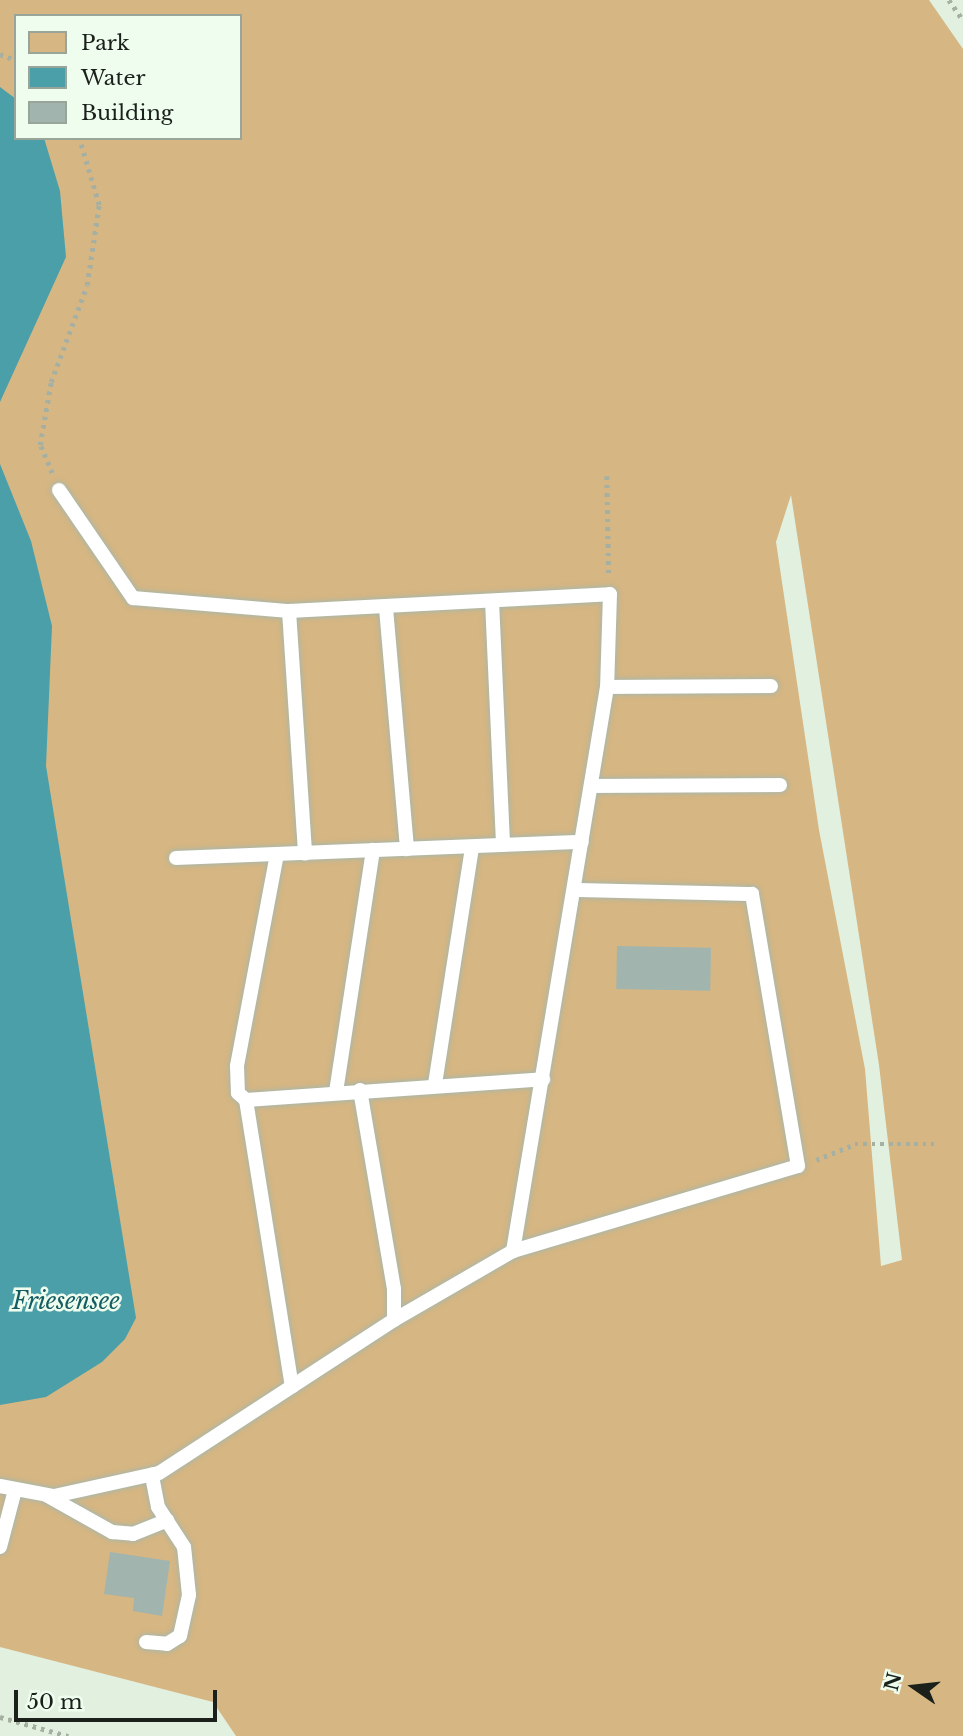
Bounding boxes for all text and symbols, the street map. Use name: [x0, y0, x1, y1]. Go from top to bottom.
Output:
legend: [14, 14, 242, 140]
text: Park: [81, 30, 130, 56]
text: Water: [81, 65, 145, 91]
text: Building: [81, 100, 173, 126]
water label: Friesensee: [12, 1287, 120, 1315]
north arrow: [879, 1652, 949, 1722]
text: N: [880, 1670, 906, 1693]
scale bar: [18, 1676, 220, 1720]
text: 50 m: [27, 1689, 82, 1715]

